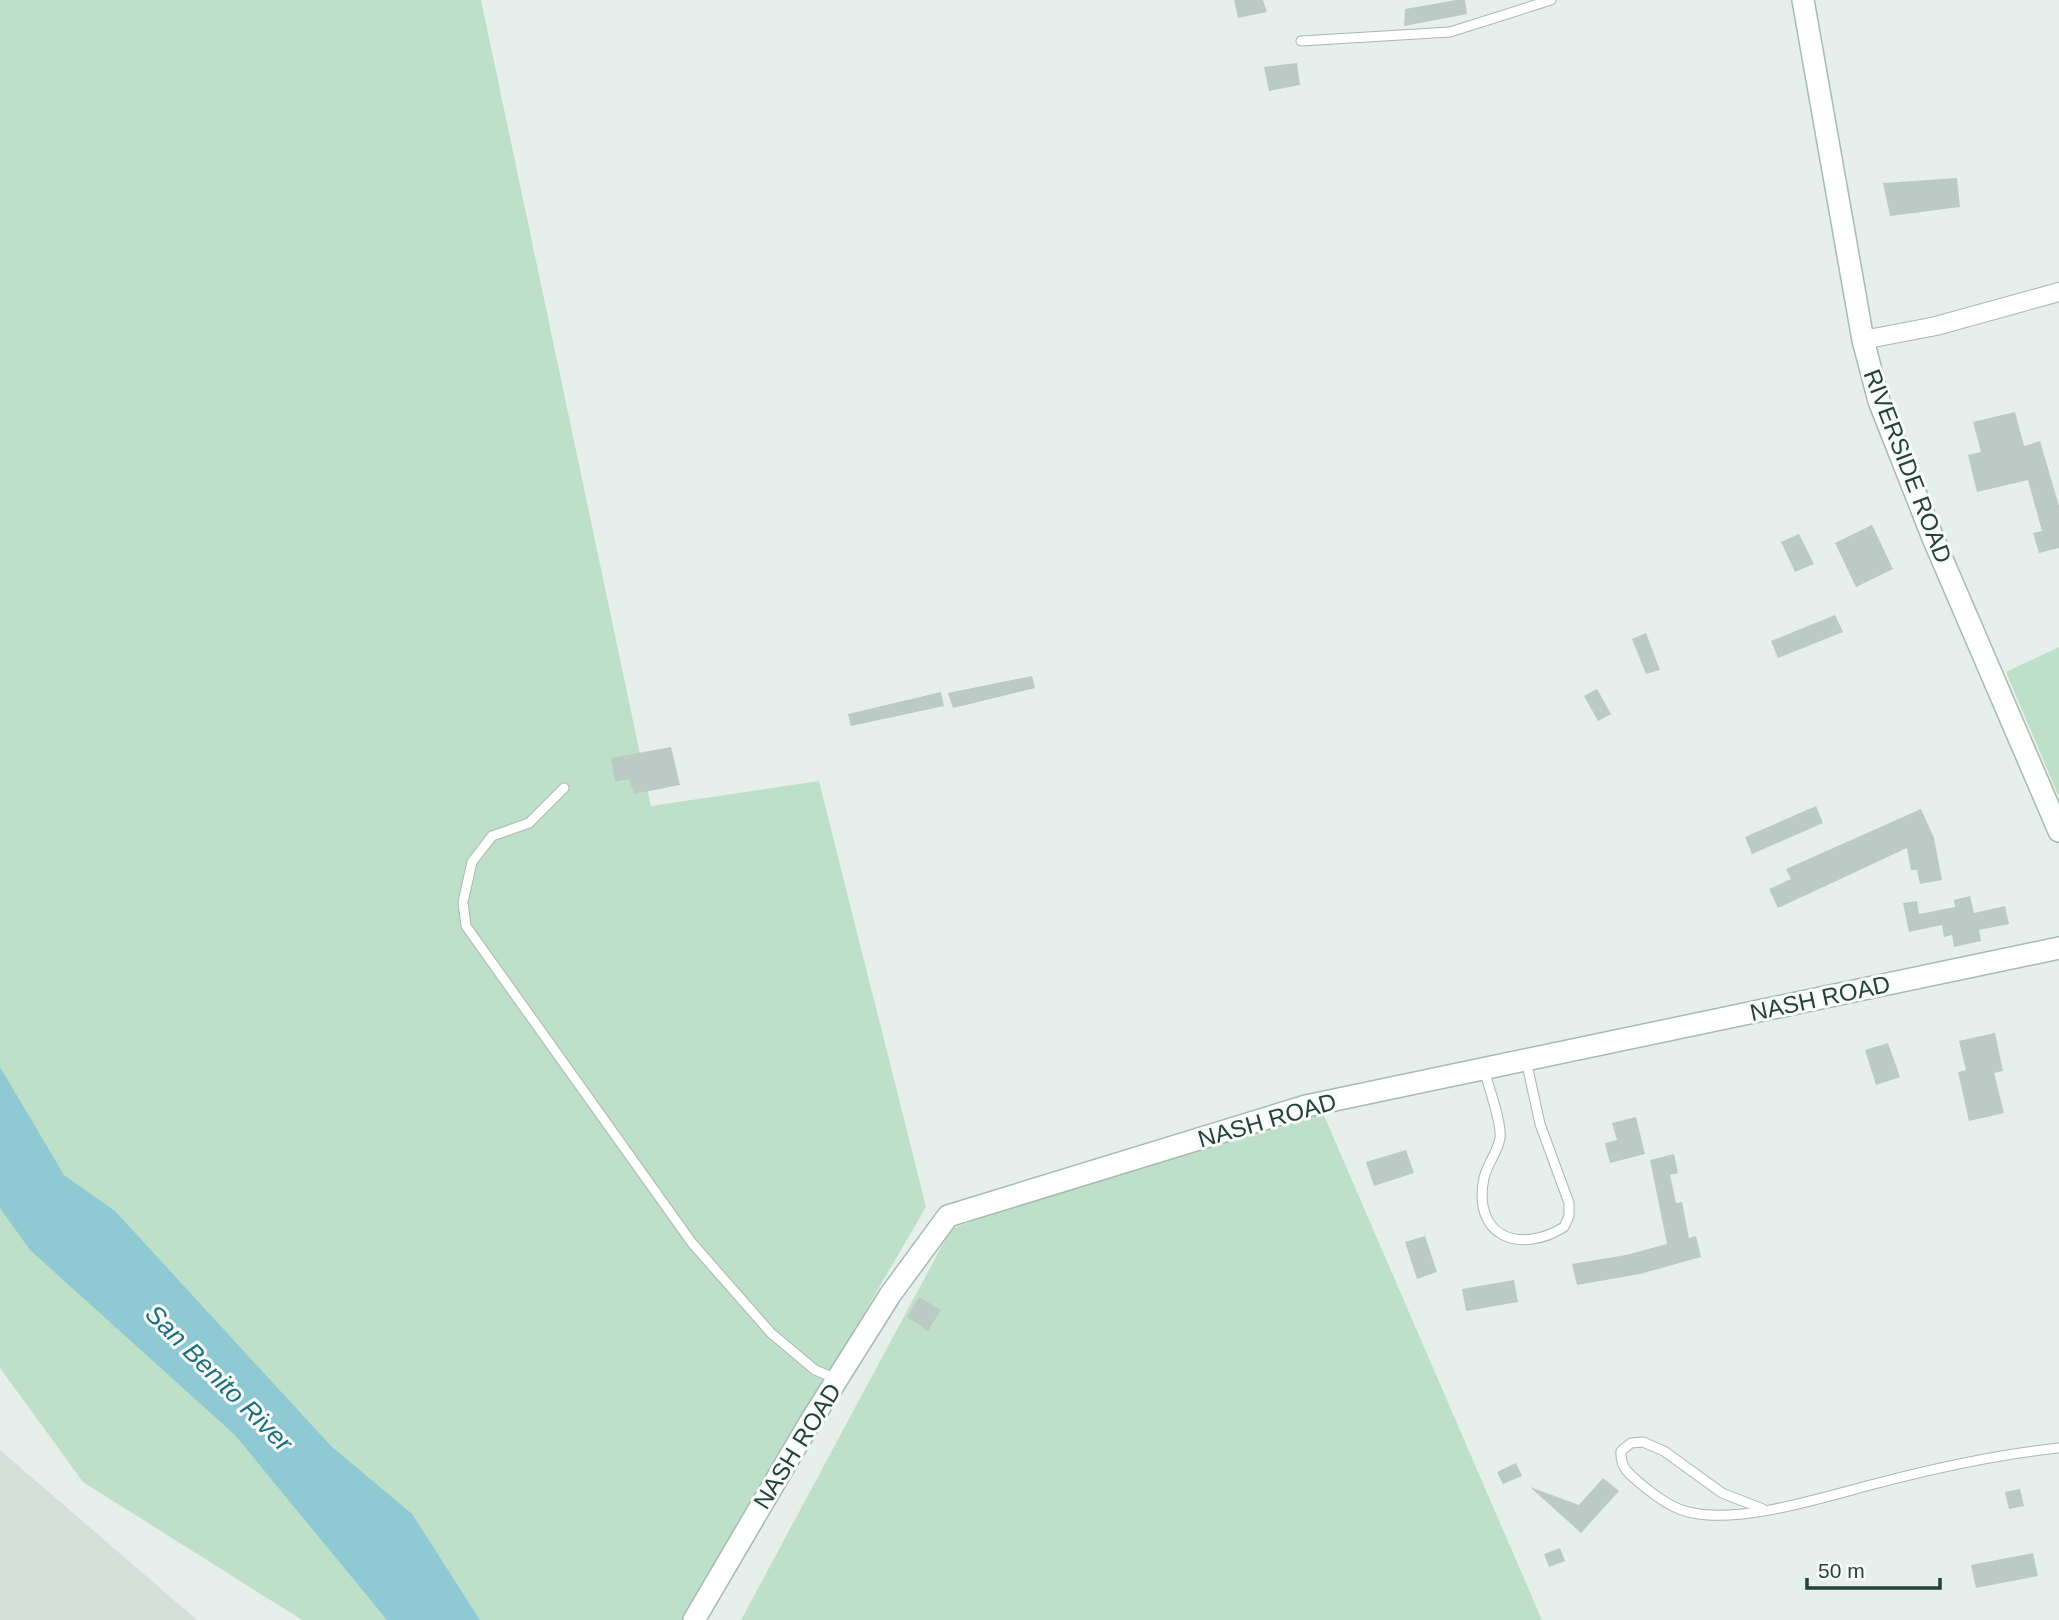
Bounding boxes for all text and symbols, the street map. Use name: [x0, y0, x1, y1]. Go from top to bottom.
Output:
street label: RIVERSIDE ROAD: [1859, 365, 1957, 567]
street label: NASH ROAD: [1747, 970, 1893, 1026]
street label: NASH ROAD: [1195, 1087, 1339, 1153]
water label: San Benito River: [139, 1298, 300, 1459]
street label: NASH ROAD: [748, 1378, 846, 1514]
scale bar: [1807, 1546, 1940, 1590]
text: 50 m: [1818, 1559, 1865, 1582]

